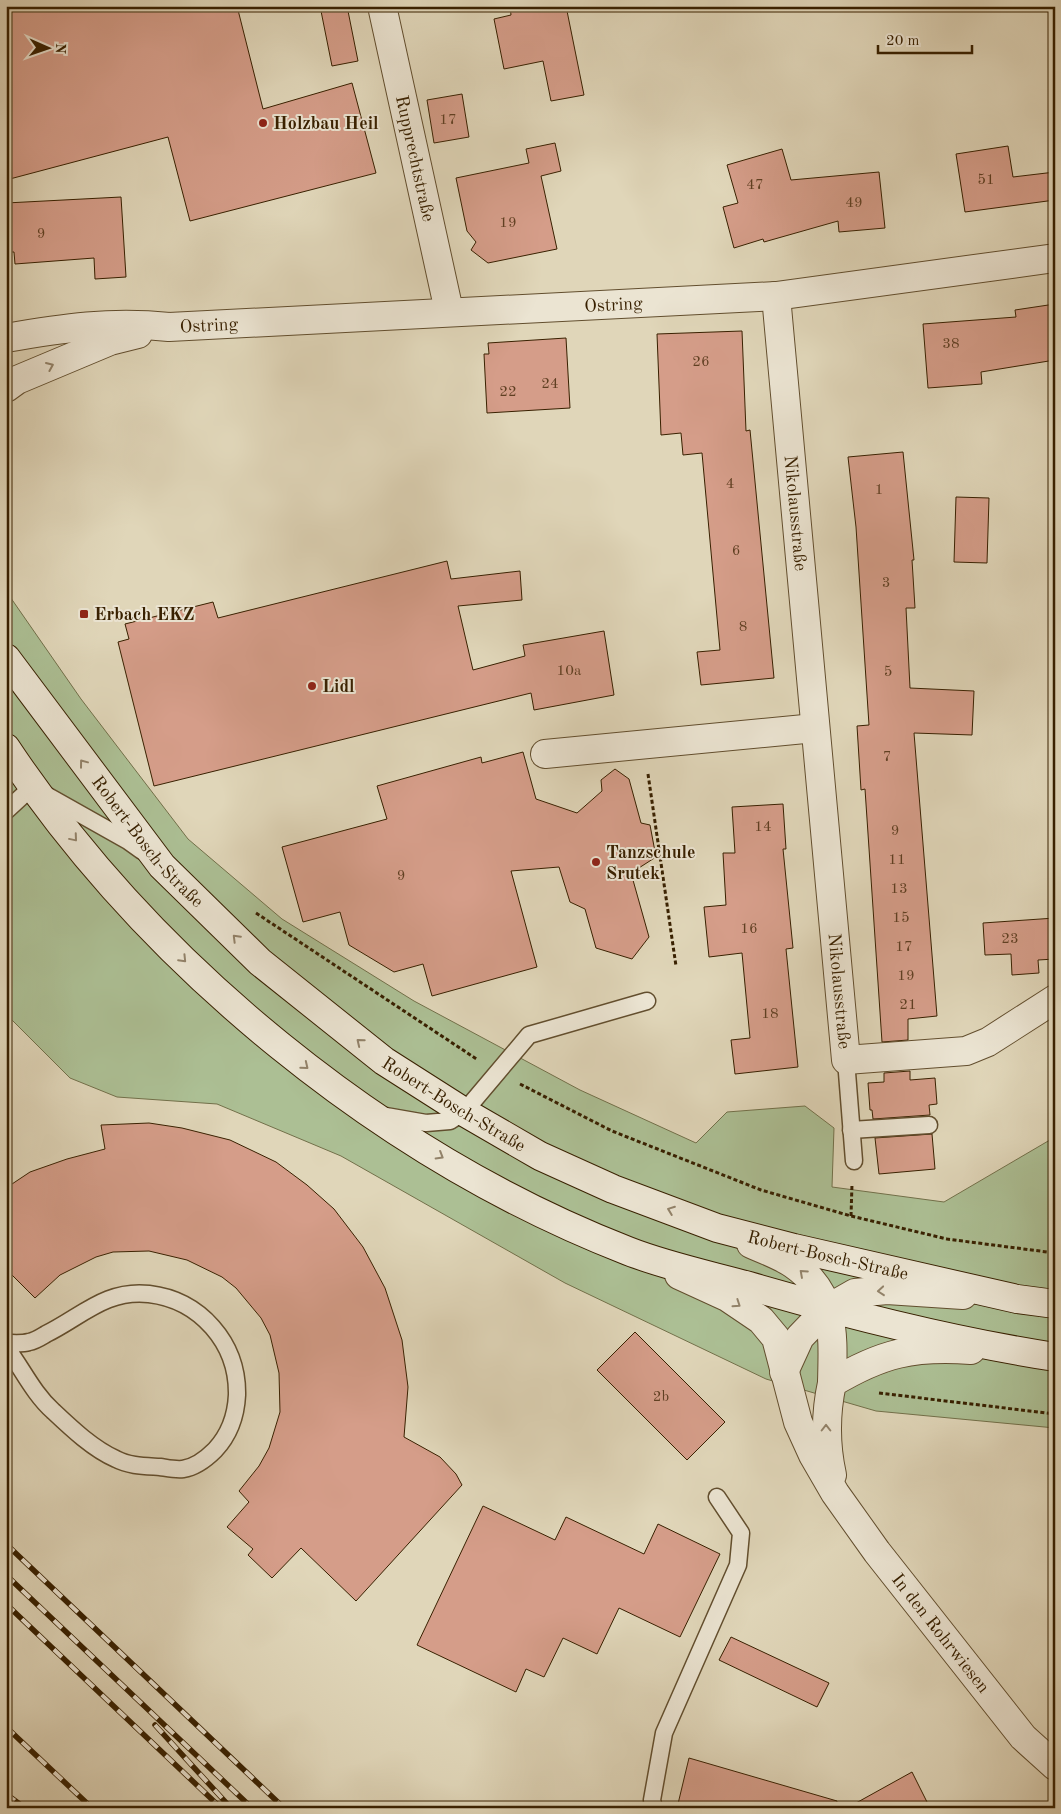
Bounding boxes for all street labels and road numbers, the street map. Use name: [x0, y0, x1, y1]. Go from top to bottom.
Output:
street label: Rupprechtstraße: [392, 94, 437, 224]
street label: Ostring: [584, 295, 643, 316]
street label: Ostring: [179, 315, 239, 336]
street label: Nikolausstraße: [781, 454, 809, 572]
street label: Robert-Bosch-Straße: [88, 773, 206, 911]
street label: Nikolausstraße: [824, 932, 853, 1050]
street label: Robert-Bosch-Straße: [378, 1054, 528, 1156]
street label: Robert-Bosch-Straße: [745, 1228, 910, 1284]
street label: In den Rohrwiesen: [888, 1571, 993, 1697]

